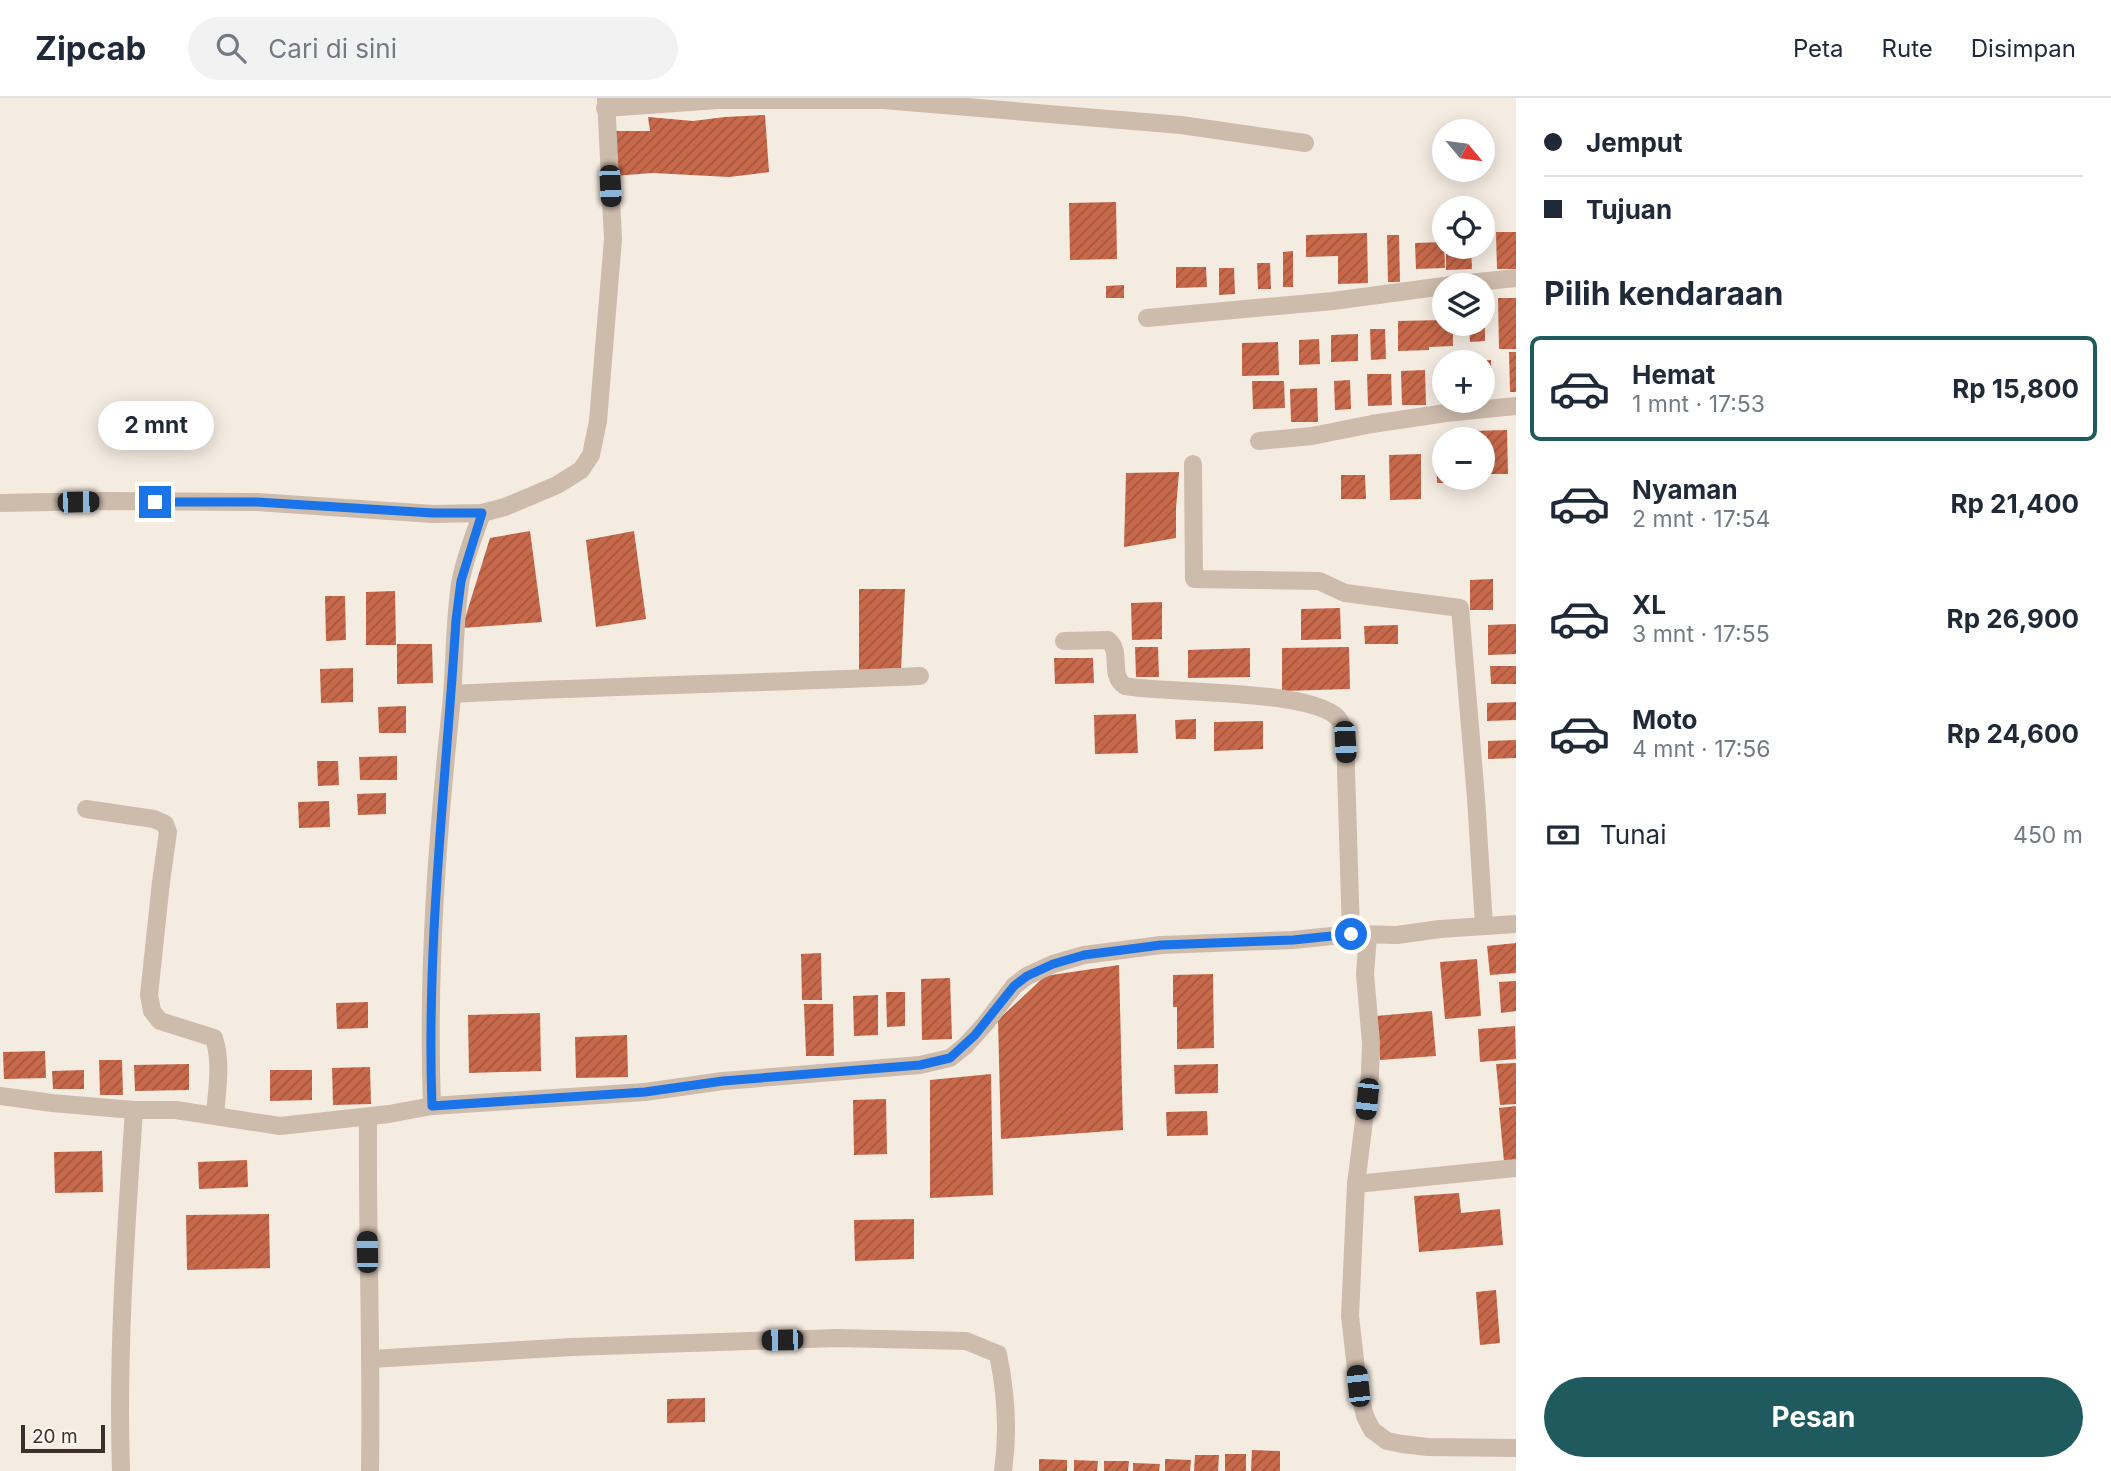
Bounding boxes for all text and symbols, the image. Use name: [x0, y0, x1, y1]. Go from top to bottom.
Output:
search box: [188, 17, 678, 80]
text: Zipcab: [35, 28, 146, 68]
icon: search: [212, 29, 250, 67]
text: Cari di sini: [268, 33, 397, 64]
text: Peta: [1793, 34, 1844, 63]
text: Rute: [1882, 34, 1933, 63]
text: Disimpan: [1971, 34, 2076, 63]
north arrow: [1432, 119, 1494, 182]
map controls: [1432, 119, 1495, 490]
text: Jemput: [1586, 127, 1683, 158]
car: [599, 164, 622, 208]
text: Tujuan: [1586, 194, 1672, 225]
button: locate: [1432, 196, 1495, 259]
button: layers: [1432, 273, 1495, 336]
text: Pilih kendaraan: [1544, 274, 1784, 313]
button: +: [1432, 350, 1495, 413]
icon: car: [1548, 357, 1611, 420]
text: Hemat: [1632, 359, 1715, 390]
text: Rp 15,800: [1952, 373, 2079, 404]
text: 1 mnt · 17:53: [1632, 390, 1765, 418]
callout: 2 mnt: [97, 400, 213, 450]
text: 2 mnt: [124, 411, 188, 439]
button: −: [1432, 427, 1495, 490]
icon: car: [1548, 472, 1611, 535]
text: Nyaman: [1632, 474, 1738, 505]
route end: [139, 486, 171, 518]
text: Rp 21,400: [1950, 488, 2079, 519]
car: [57, 491, 100, 513]
text: 2 mnt · 17:54: [1632, 505, 1770, 533]
icon: car: [1548, 587, 1611, 650]
text: XL: [1632, 589, 1666, 620]
text: Rp 26,900: [1947, 603, 2079, 634]
text: 3 mnt · 17:55: [1632, 620, 1770, 648]
icon: car: [1548, 702, 1611, 765]
text: Moto: [1632, 704, 1697, 735]
text: Rp 24,600: [1947, 718, 2079, 749]
car: [1334, 720, 1357, 764]
text: 4 mnt · 17:56: [1632, 735, 1771, 763]
icon: cash: [1544, 816, 1582, 854]
text: Tunai: [1600, 819, 1667, 850]
text: 450 m: [2013, 821, 2083, 849]
route start: [1335, 918, 1367, 950]
car: [1355, 1077, 1380, 1121]
car: [357, 1231, 378, 1273]
car: [761, 1329, 804, 1351]
car: [1346, 1364, 1371, 1408]
button: Pesan: [1544, 1377, 2083, 1457]
scale bar: [21, 1422, 105, 1454]
text: 20 m: [32, 1425, 78, 1448]

